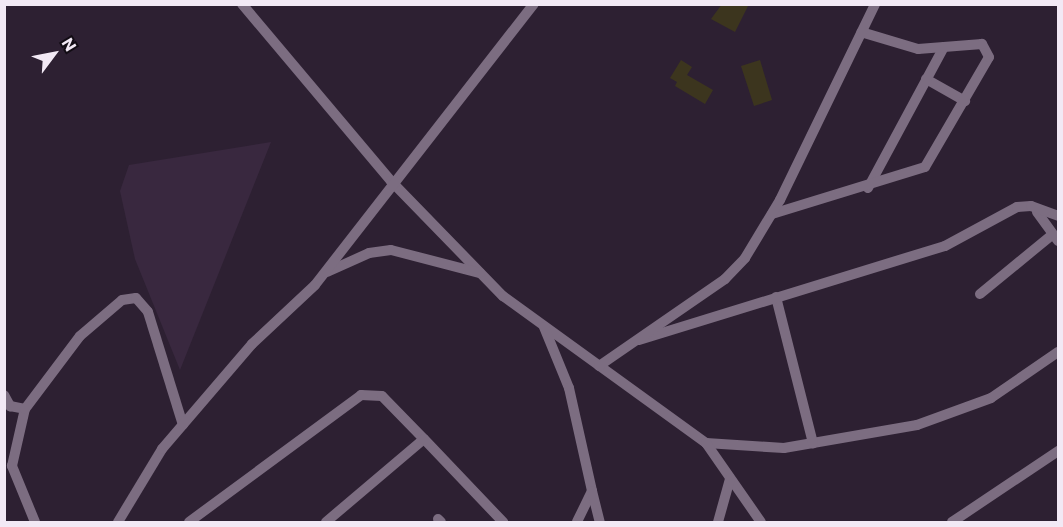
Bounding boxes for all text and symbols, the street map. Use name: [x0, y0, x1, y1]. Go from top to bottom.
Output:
north arrow: [24, 24, 84, 84]
text: N: [58, 34, 81, 54]

